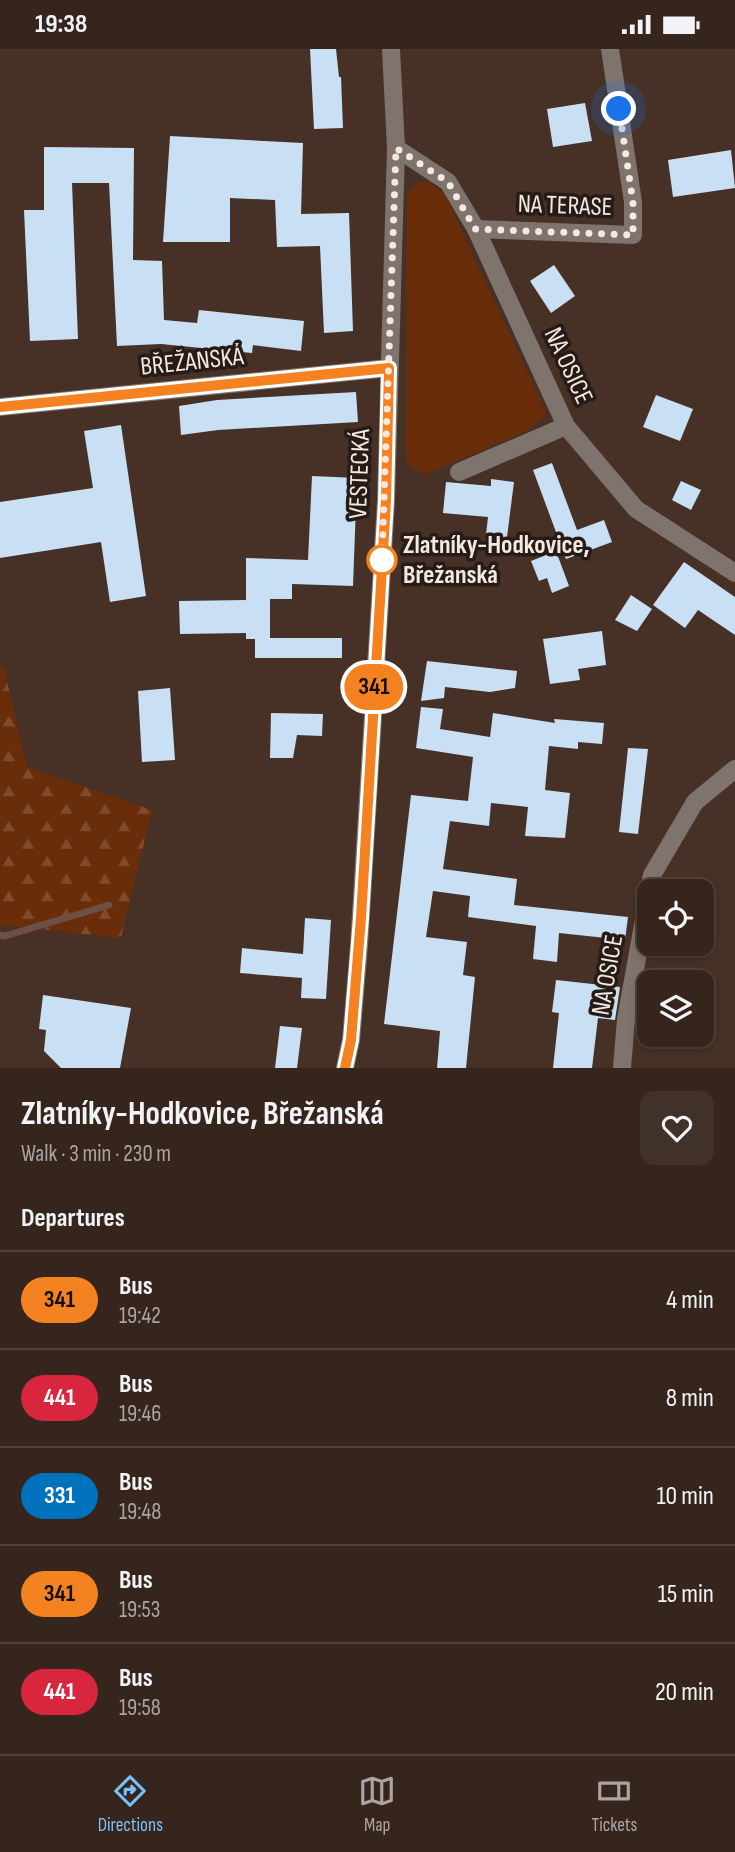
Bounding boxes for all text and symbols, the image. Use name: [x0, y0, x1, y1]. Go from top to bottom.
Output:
text: 19:38: [35, 9, 87, 40]
your location: [601, 91, 636, 126]
street label: NA TERASE: [517, 189, 613, 223]
street label: NA OSICE: [537, 323, 599, 409]
street label: BŘEŽANSKÁ: [139, 341, 246, 383]
street label: VESTECKÁ: [343, 428, 377, 519]
place label: Zlatníky-Hodkovice, Břežanská: [403, 530, 590, 591]
marker: Zlatníky-Hodkovice, Břežanská: [367, 545, 397, 575]
line badge: 341: [334, 664, 414, 710]
text: 341: [358, 672, 390, 701]
map controls: [637, 879, 714, 1047]
button: locate: [637, 879, 714, 956]
street label: NA OSICE: [586, 932, 630, 1018]
button: layers: [637, 970, 714, 1047]
button: heart: [640, 1091, 714, 1165]
text: Zlatníky-Hodkovice, Břežanská: [21, 1094, 384, 1134]
text: Walk · 3 min · 230 m: [21, 1140, 171, 1168]
text: Departures: [21, 1203, 125, 1234]
text: Bus: [119, 1271, 153, 1302]
text: 341: [44, 1285, 75, 1314]
text: 4 min: [666, 1285, 714, 1316]
text: 19:42: [119, 1302, 161, 1330]
text: Bus: [119, 1369, 153, 1400]
text: 441: [44, 1383, 75, 1412]
text: 8 min: [666, 1383, 714, 1414]
text: 19:46: [119, 1400, 161, 1428]
text: Bus: [119, 1467, 153, 1498]
text: 331: [44, 1481, 75, 1510]
text: 10 min: [657, 1481, 714, 1512]
text: 19:48: [119, 1498, 161, 1526]
text: Bus: [119, 1565, 153, 1596]
text: 341: [44, 1579, 75, 1608]
text: 15 min: [658, 1579, 714, 1610]
text: 19:53: [119, 1596, 160, 1624]
text: Bus: [119, 1663, 153, 1694]
text: 441: [44, 1677, 75, 1706]
text: 20 min: [655, 1677, 714, 1708]
text: 19:58: [119, 1694, 161, 1722]
tab: Directions: [98, 1772, 163, 1837]
tab: Map: [358, 1772, 396, 1837]
tab: Tickets: [591, 1772, 637, 1837]

